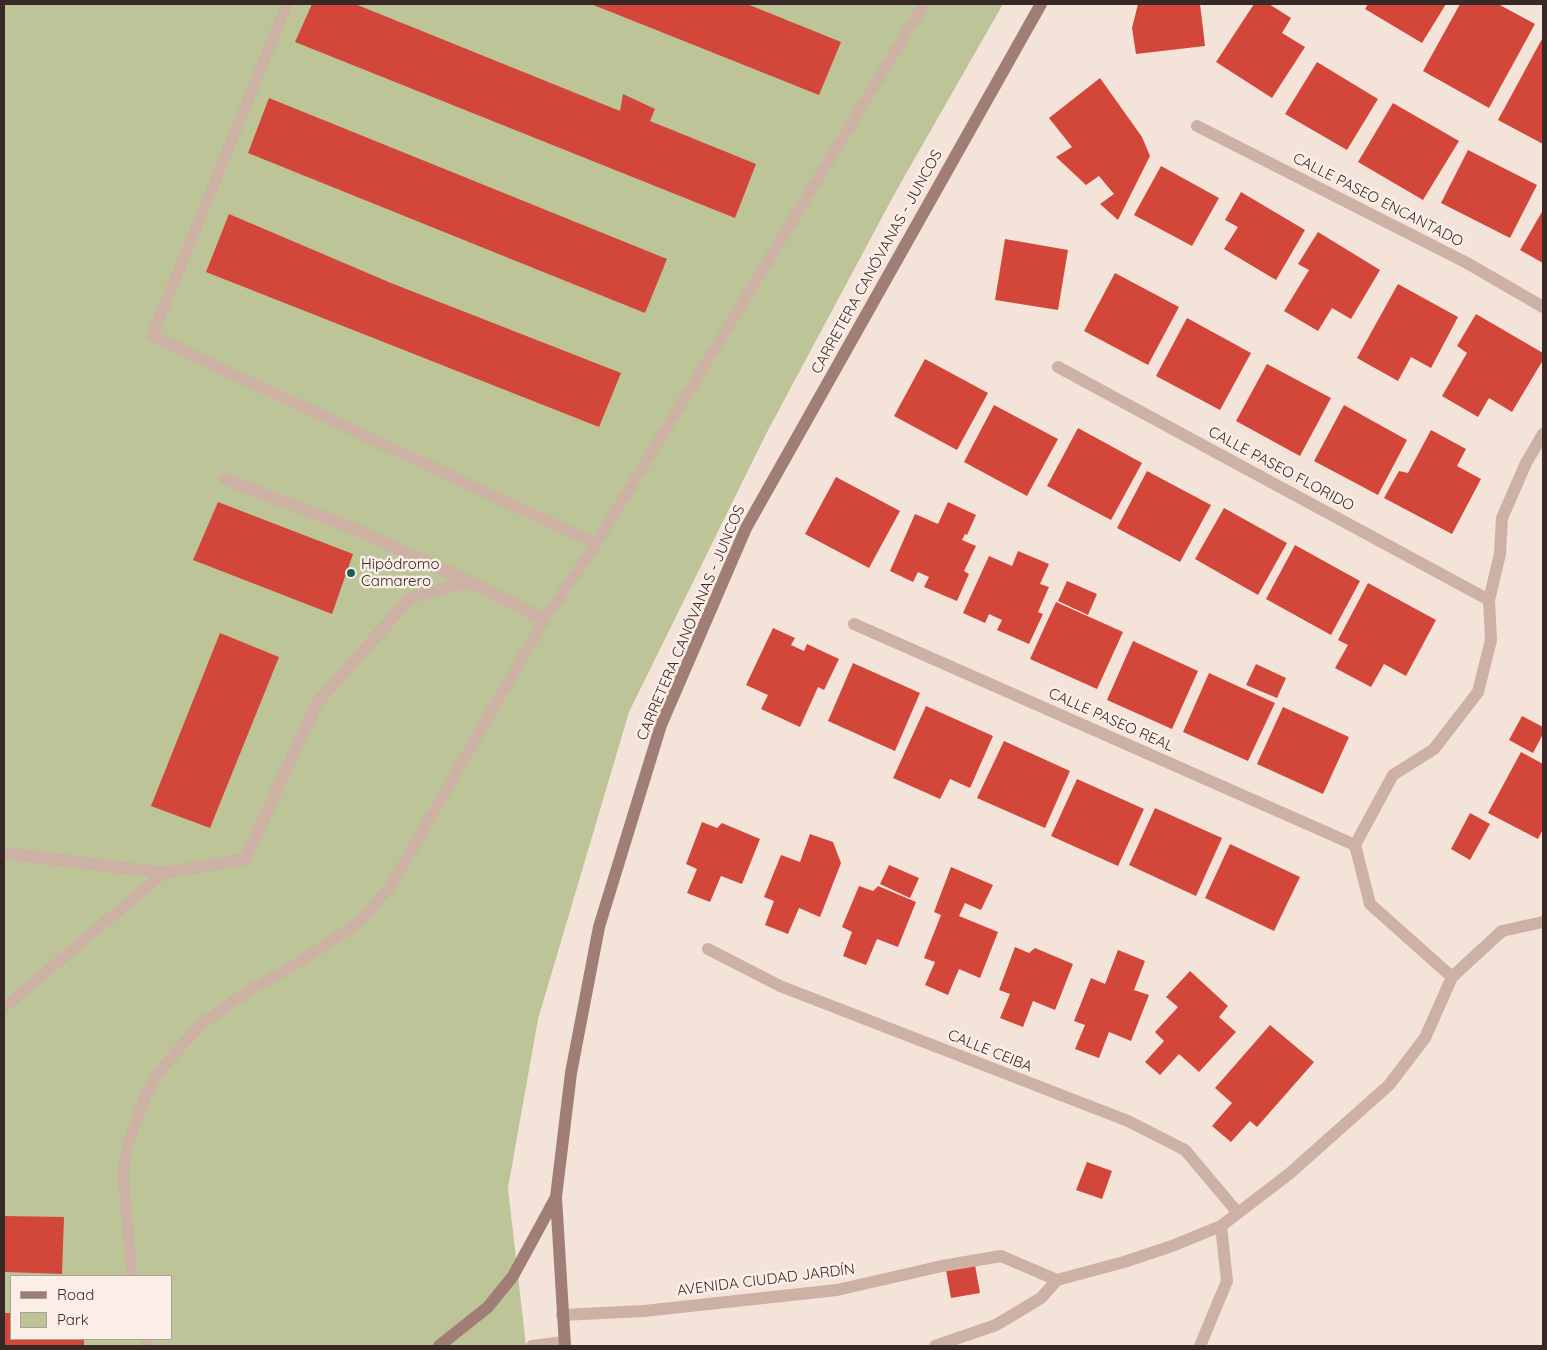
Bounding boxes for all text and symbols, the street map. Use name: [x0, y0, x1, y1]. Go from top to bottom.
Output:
street label: CARRETERA CANÓVANAS - JUNCOS: [808, 147, 946, 377]
street label: CALLE PASEO ENCANTADO: [1290, 149, 1466, 251]
street label: CALLE PASEO FLORIDO: [1205, 423, 1357, 515]
street label: CARRETERA CANÓVANAS - JUNCOS: [633, 503, 749, 743]
place label: Hipódromo Camarero: [361, 555, 439, 590]
marker: Hipódromo Camarero: [345, 567, 357, 579]
street label: CALLE PASEO REAL: [1046, 684, 1176, 756]
street label: CALLE CEIBA: [945, 1026, 1035, 1076]
street label: AVENIDA CIUDAD JARDÍN: [676, 1260, 856, 1300]
legend: [10, 1275, 172, 1340]
text: Road: [57, 1285, 94, 1304]
text: Park: [57, 1310, 89, 1329]

